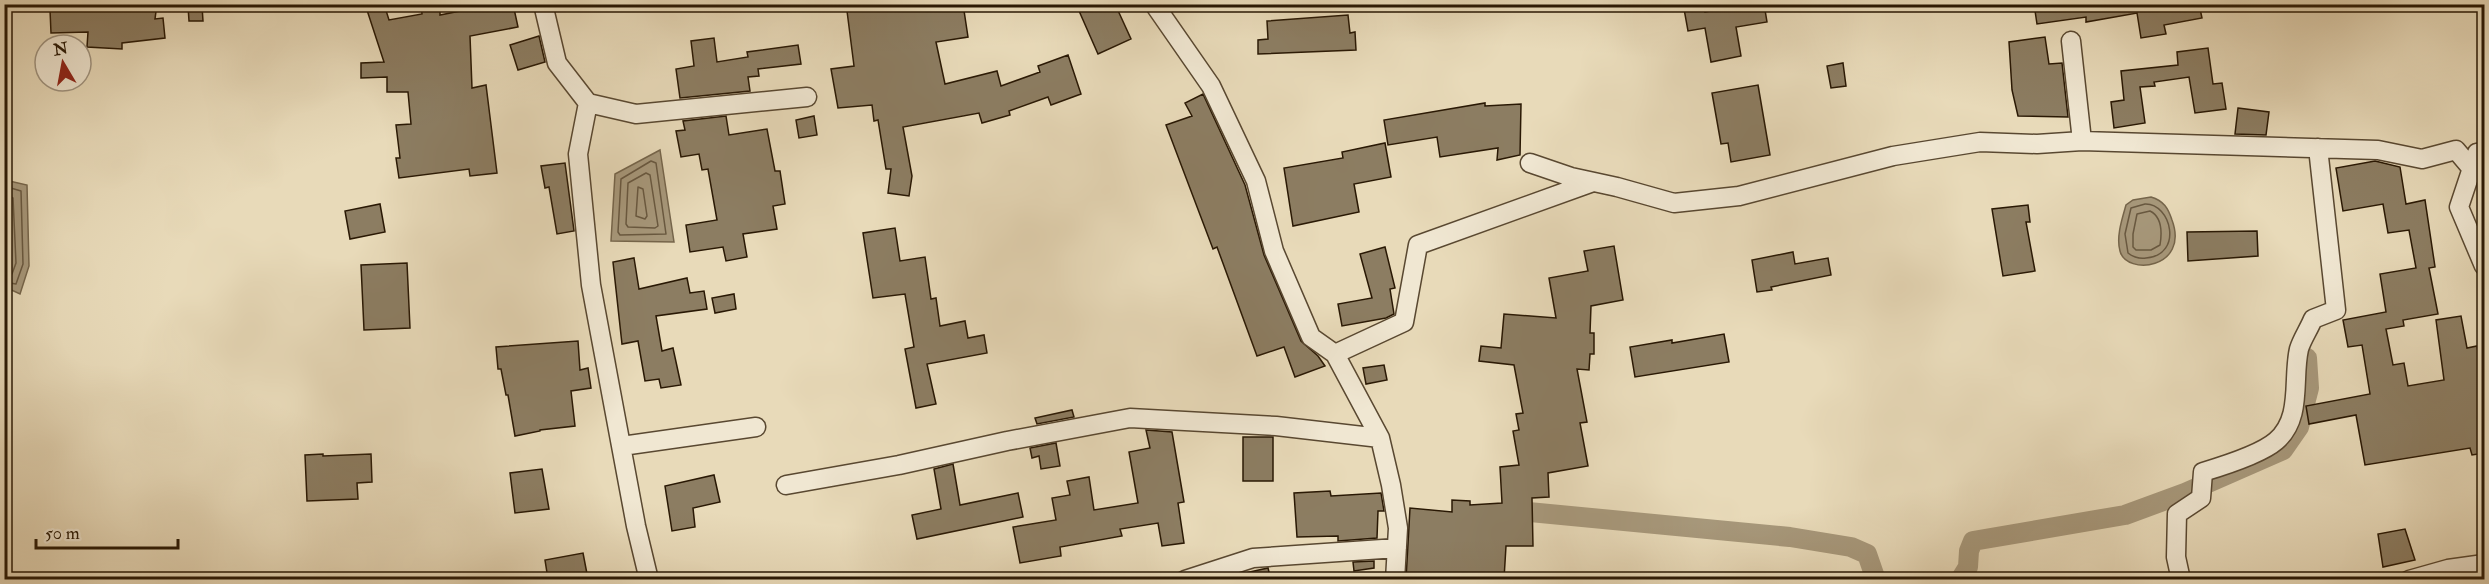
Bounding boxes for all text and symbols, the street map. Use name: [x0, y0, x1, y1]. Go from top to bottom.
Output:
north arrow: [33, 33, 93, 93]
text: N: [51, 38, 70, 60]
scale bar: [36, 512, 178, 550]
text: 50 m: [45, 522, 80, 545]

